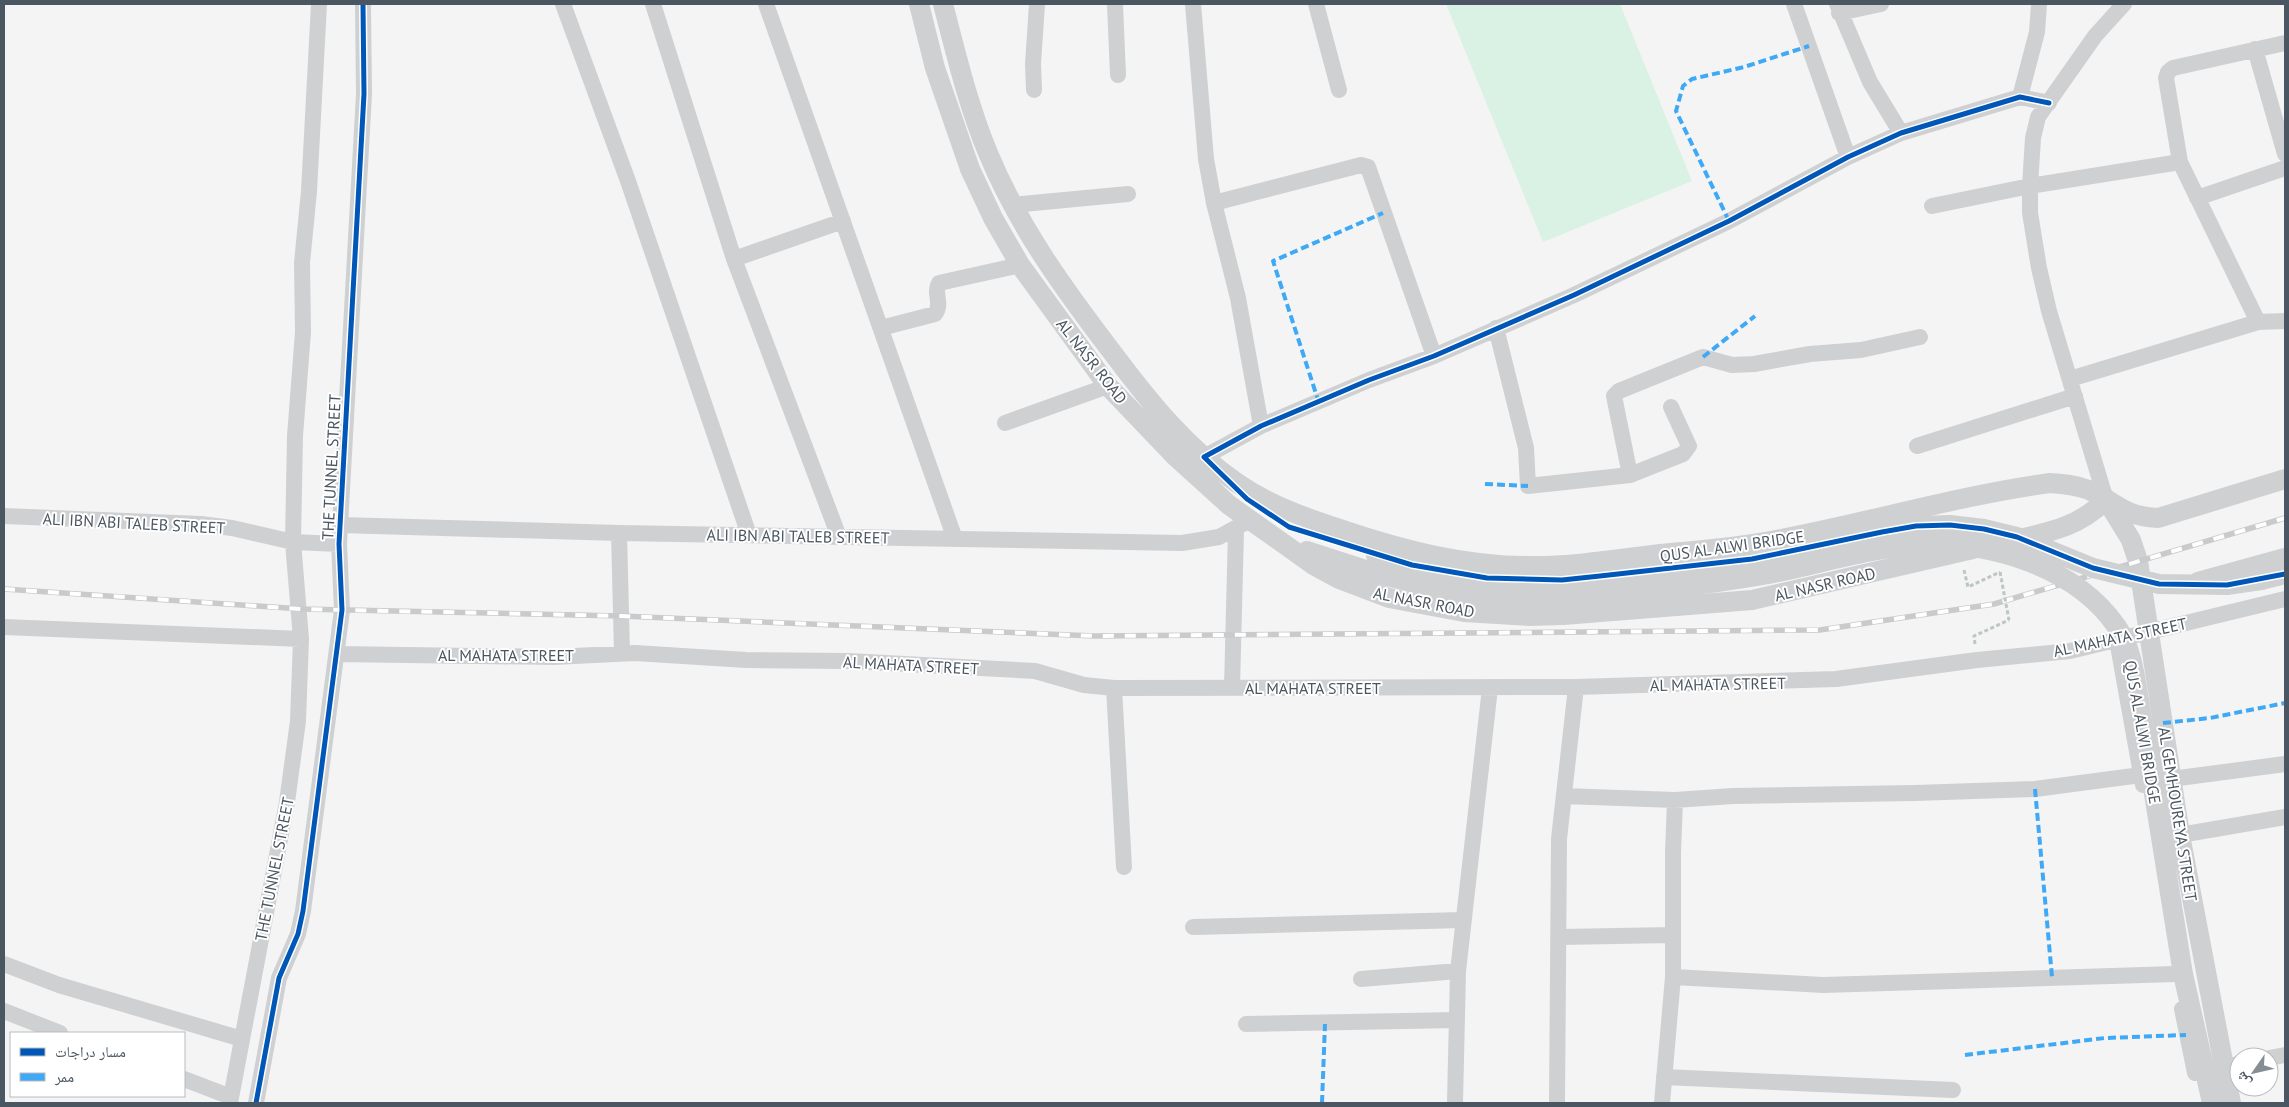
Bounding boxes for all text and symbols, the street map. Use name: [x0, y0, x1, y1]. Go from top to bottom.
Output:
street label: AL NASR ROAD: [1052, 314, 1132, 408]
street label: THE TUNNEL STREET: [317, 393, 345, 541]
street label: ALI IBN ABI TALEB STREET: [42, 508, 226, 538]
street label: ALI IBN ABI TALEB STREET: [706, 524, 890, 548]
street label: QUS AL ALWI BRIDGE: [1659, 526, 1805, 566]
street label: AL NASR ROAD: [1773, 563, 1877, 605]
street label: AL NASR ROAD: [1372, 582, 1476, 622]
street label: AL MAHATA STREET: [2051, 613, 2189, 661]
street label: AL MAHATA STREET: [438, 645, 574, 665]
street label: AL MAHATA STREET: [843, 651, 980, 679]
street label: QUS AL ALWI BRIDGE: [2121, 659, 2165, 805]
street label: AL MAHATA STREET: [1650, 673, 1786, 695]
street label: AL MAHATA STREET: [1245, 678, 1381, 698]
street label: AL GEMHOUREYA STREET: [2154, 725, 2202, 903]
street label: THE TUNNEL STREET: [250, 795, 298, 943]
legend: [10, 1032, 185, 1097]
text: مسار دراجات: [55, 1042, 126, 1061]
north arrow: [2229, 1047, 2279, 1097]
text: ممر: [54, 1067, 74, 1086]
text: ش: [2232, 1068, 2255, 1090]

